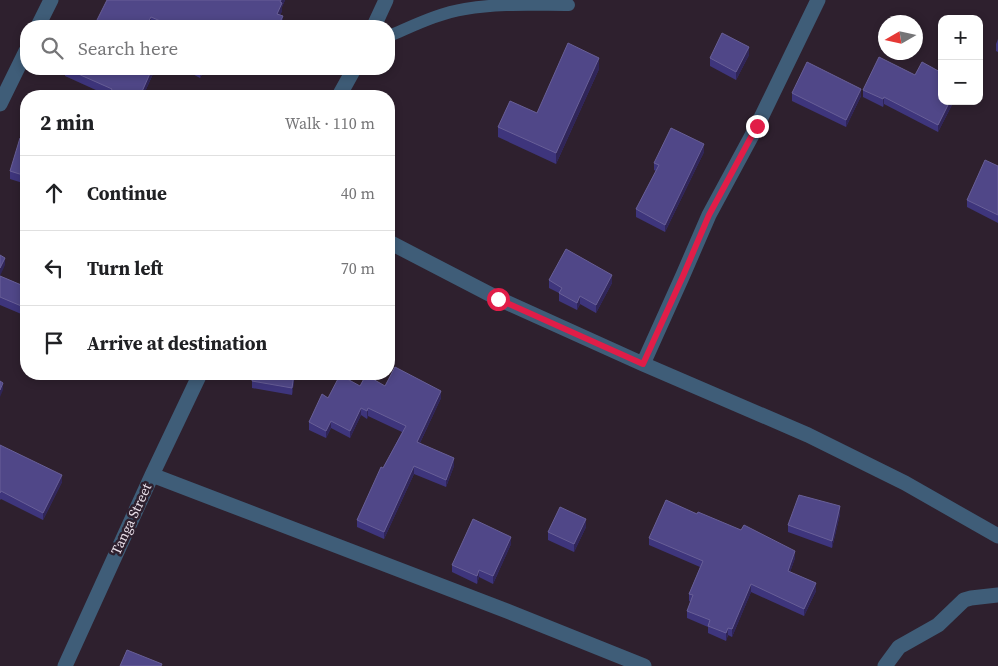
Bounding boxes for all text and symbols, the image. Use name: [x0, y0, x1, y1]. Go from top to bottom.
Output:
north arrow: [878, 15, 923, 60]
map controls: [938, 15, 983, 105]
button: +: [938, 15, 983, 60]
search box: [20, 20, 395, 75]
icon: search: [38, 34, 66, 62]
text: Search here: [78, 35, 178, 61]
button: −: [938, 60, 983, 105]
text: 2 min: [40, 108, 95, 137]
text: Walk · 110 m: [285, 112, 375, 134]
route end: [746, 115, 769, 138]
icon: ahead: [40, 179, 68, 207]
text: Continue: [87, 180, 167, 206]
text: 40 m: [341, 182, 375, 204]
icon: left: [40, 254, 68, 282]
text: Turn left: [87, 255, 163, 281]
text: 70 m: [341, 257, 375, 279]
route start: [487, 288, 510, 311]
icon: arrive: [40, 329, 68, 357]
text: Arrive at destination: [87, 330, 267, 356]
street label: Tanga Street: [106, 479, 157, 558]

